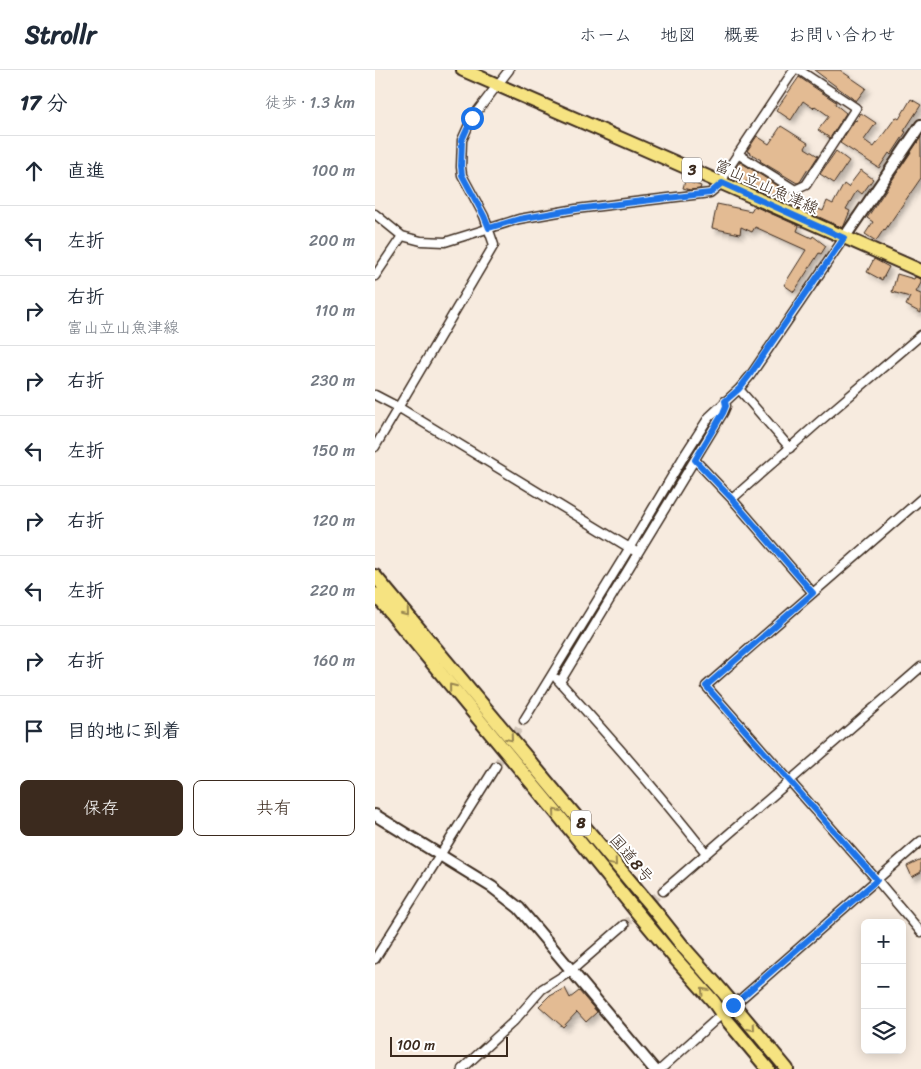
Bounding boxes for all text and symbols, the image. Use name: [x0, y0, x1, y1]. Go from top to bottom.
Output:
text: Strollr: [25, 14, 96, 56]
text: ホーム: [579, 19, 632, 51]
text: 地図: [660, 19, 696, 51]
text: 概要: [724, 19, 760, 51]
text: お問い合わせ: [788, 19, 896, 51]
text: 17 分: [20, 84, 67, 122]
text: 徒歩 · 1.3 km: [265, 88, 355, 117]
route start: [461, 107, 484, 130]
street label: 富山立山魚津線: [710, 150, 824, 222]
text: 直進: [67, 154, 105, 187]
text: 100 m: [311, 156, 355, 185]
icon: ahead: [20, 157, 48, 185]
road number: 3: [682, 158, 702, 182]
text: 左折: [67, 224, 105, 257]
text: 200 m: [309, 226, 355, 255]
icon: left: [20, 227, 48, 255]
text: 右折: [67, 280, 105, 313]
text: 110 m: [315, 296, 355, 325]
icon: right: [20, 297, 48, 325]
text: 富山立山魚津線: [67, 313, 179, 342]
text: 右折: [67, 364, 105, 397]
text: 230 m: [310, 366, 355, 395]
icon: right: [20, 367, 48, 395]
text: 左折: [67, 434, 105, 467]
text: 150 m: [312, 436, 355, 465]
icon: left: [20, 437, 48, 465]
text: 右折: [67, 504, 105, 537]
text: 120 m: [312, 506, 355, 535]
icon: right: [20, 507, 48, 535]
text: 左折: [67, 574, 105, 607]
text: 220 m: [310, 576, 355, 605]
icon: left: [20, 577, 48, 605]
one-way arrow: [400, 608, 409, 617]
text: 右折: [67, 644, 105, 677]
text: 160 m: [312, 646, 355, 675]
icon: right: [20, 647, 48, 675]
one-way arrow: [449, 684, 458, 693]
text: 目的地に到着: [67, 714, 181, 747]
icon: arrive: [20, 717, 48, 745]
one-way arrow: [504, 733, 513, 742]
button: 保存: [20, 780, 183, 836]
button: 共有: [193, 780, 355, 836]
one-way arrow: [553, 808, 562, 817]
road number: 8: [571, 810, 591, 836]
street label: 国道8号: [602, 827, 661, 890]
one-way arrow: [609, 857, 618, 866]
map controls: [861, 919, 906, 1054]
button: +: [861, 919, 906, 964]
button: −: [861, 964, 906, 1009]
one-way arrow: [701, 987, 710, 996]
route end: [722, 994, 745, 1017]
button: layers: [861, 1009, 906, 1054]
one-way arrow: [747, 1022, 756, 1031]
text: 100 m: [397, 1033, 435, 1058]
scale bar: [390, 1034, 507, 1057]

